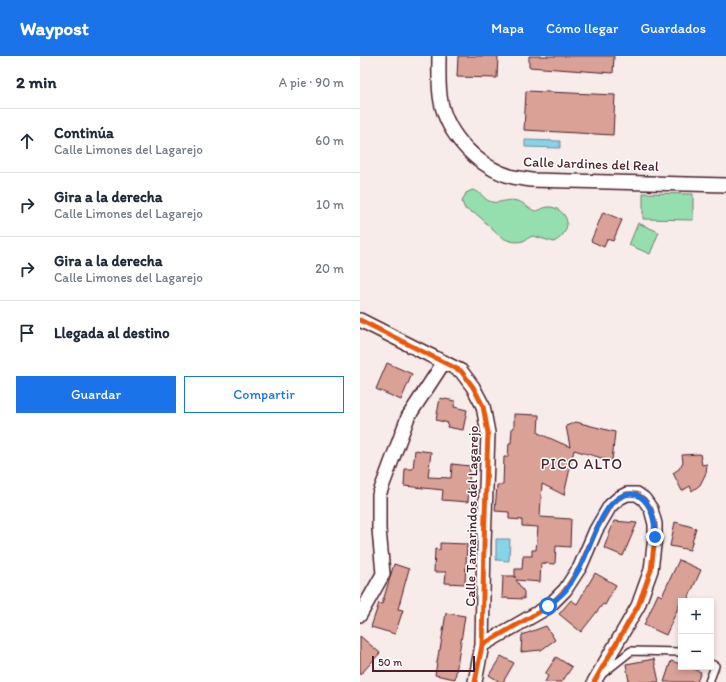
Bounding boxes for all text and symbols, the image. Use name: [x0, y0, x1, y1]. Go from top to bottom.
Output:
text: Waypost: [20, 17, 89, 40]
text: Mapa: [491, 20, 524, 37]
text: Cómo llegar: [546, 20, 618, 37]
text: Guardados: [640, 20, 706, 37]
text: 2 min: [16, 72, 56, 92]
text: A pie · 90 m: [279, 75, 344, 90]
text: Continúa: [54, 124, 114, 142]
icon: ahead: [16, 130, 38, 152]
text: 60 m: [315, 133, 344, 148]
text: Calle Limones del Lagarejo: [54, 142, 203, 157]
street label: Calle Jardines del Real: [523, 153, 659, 175]
text: Gira a la derecha: [54, 188, 163, 206]
icon: right: [16, 194, 38, 216]
text: 10 m: [316, 197, 344, 212]
text: Calle Limones del Lagarejo: [54, 206, 203, 221]
text: Gira a la derecha: [54, 252, 163, 270]
icon: right: [16, 258, 38, 280]
text: 20 m: [315, 261, 344, 276]
text: Calle Limones del Lagarejo: [54, 270, 203, 285]
icon: arrive: [16, 322, 38, 344]
text: Llegada al destino: [54, 324, 170, 342]
button: Guardar: [16, 376, 176, 413]
button: Compartir: [184, 376, 344, 413]
street label: Calle Tamarindos del Lagarejo: [462, 425, 482, 607]
district label: PICO ALTO: [541, 455, 623, 473]
route end: [646, 528, 664, 546]
route start: [539, 597, 557, 615]
map controls: [678, 598, 714, 670]
button: +: [678, 598, 714, 634]
button: −: [678, 634, 714, 670]
scale bar: [372, 654, 475, 673]
text: 50 m: [378, 656, 402, 669]

